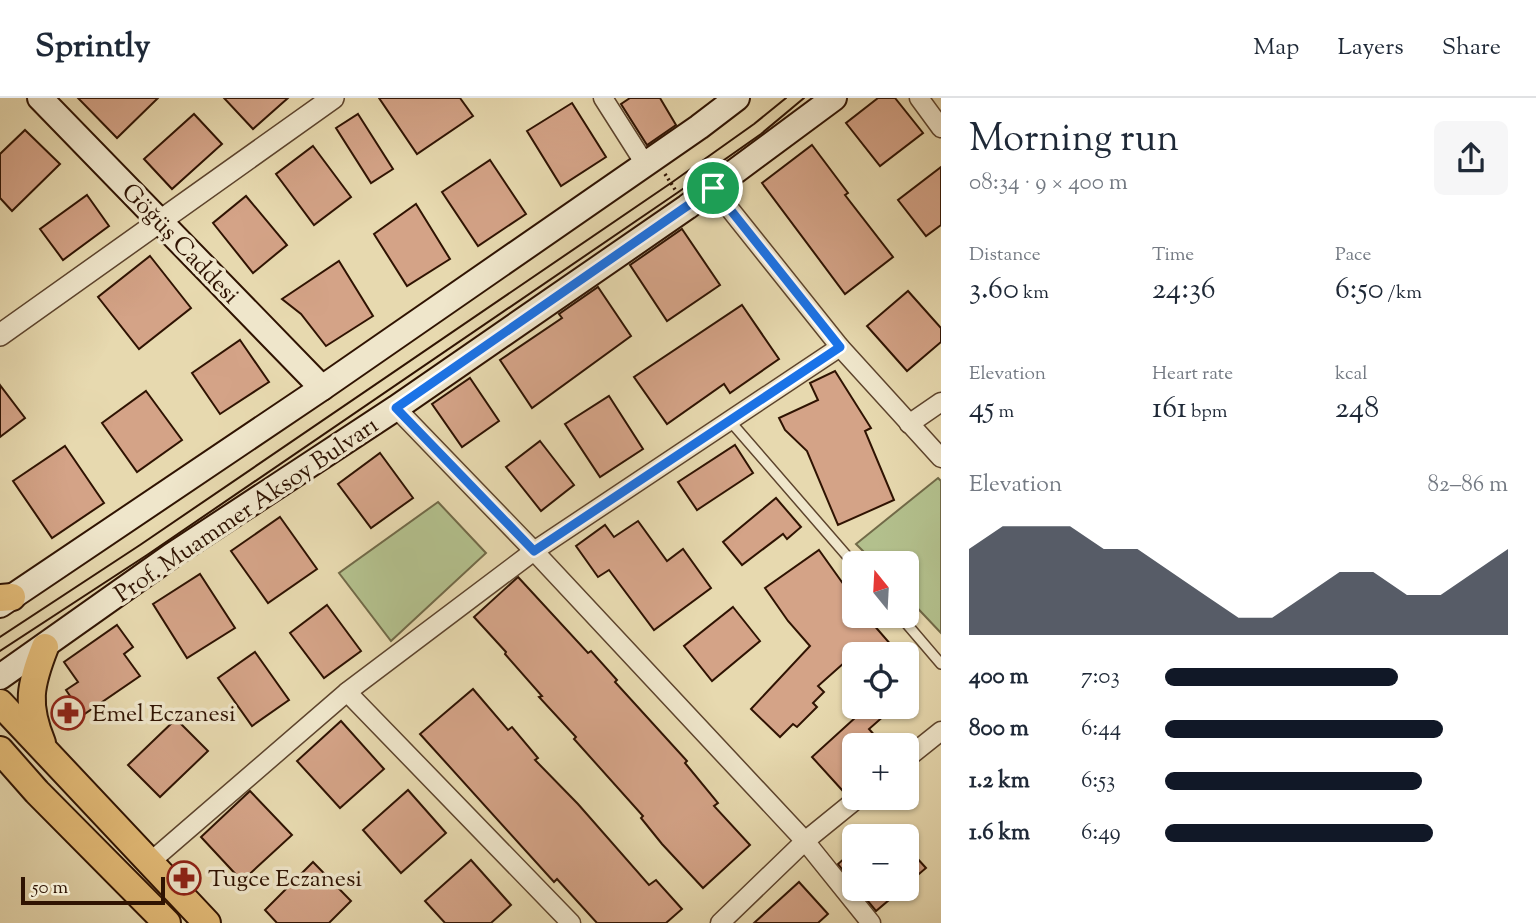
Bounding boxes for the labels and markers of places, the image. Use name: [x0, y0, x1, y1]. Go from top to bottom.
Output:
pin: [683, 158, 743, 218]
pharmacy icon: Emel Eczanesi: [49, 694, 87, 732]
place label: Emel Eczanesi: [92, 698, 236, 732]
pharmacy icon: Tugce Eczanesi: [165, 859, 203, 897]
place label: Tugce Eczanesi: [208, 863, 362, 897]

